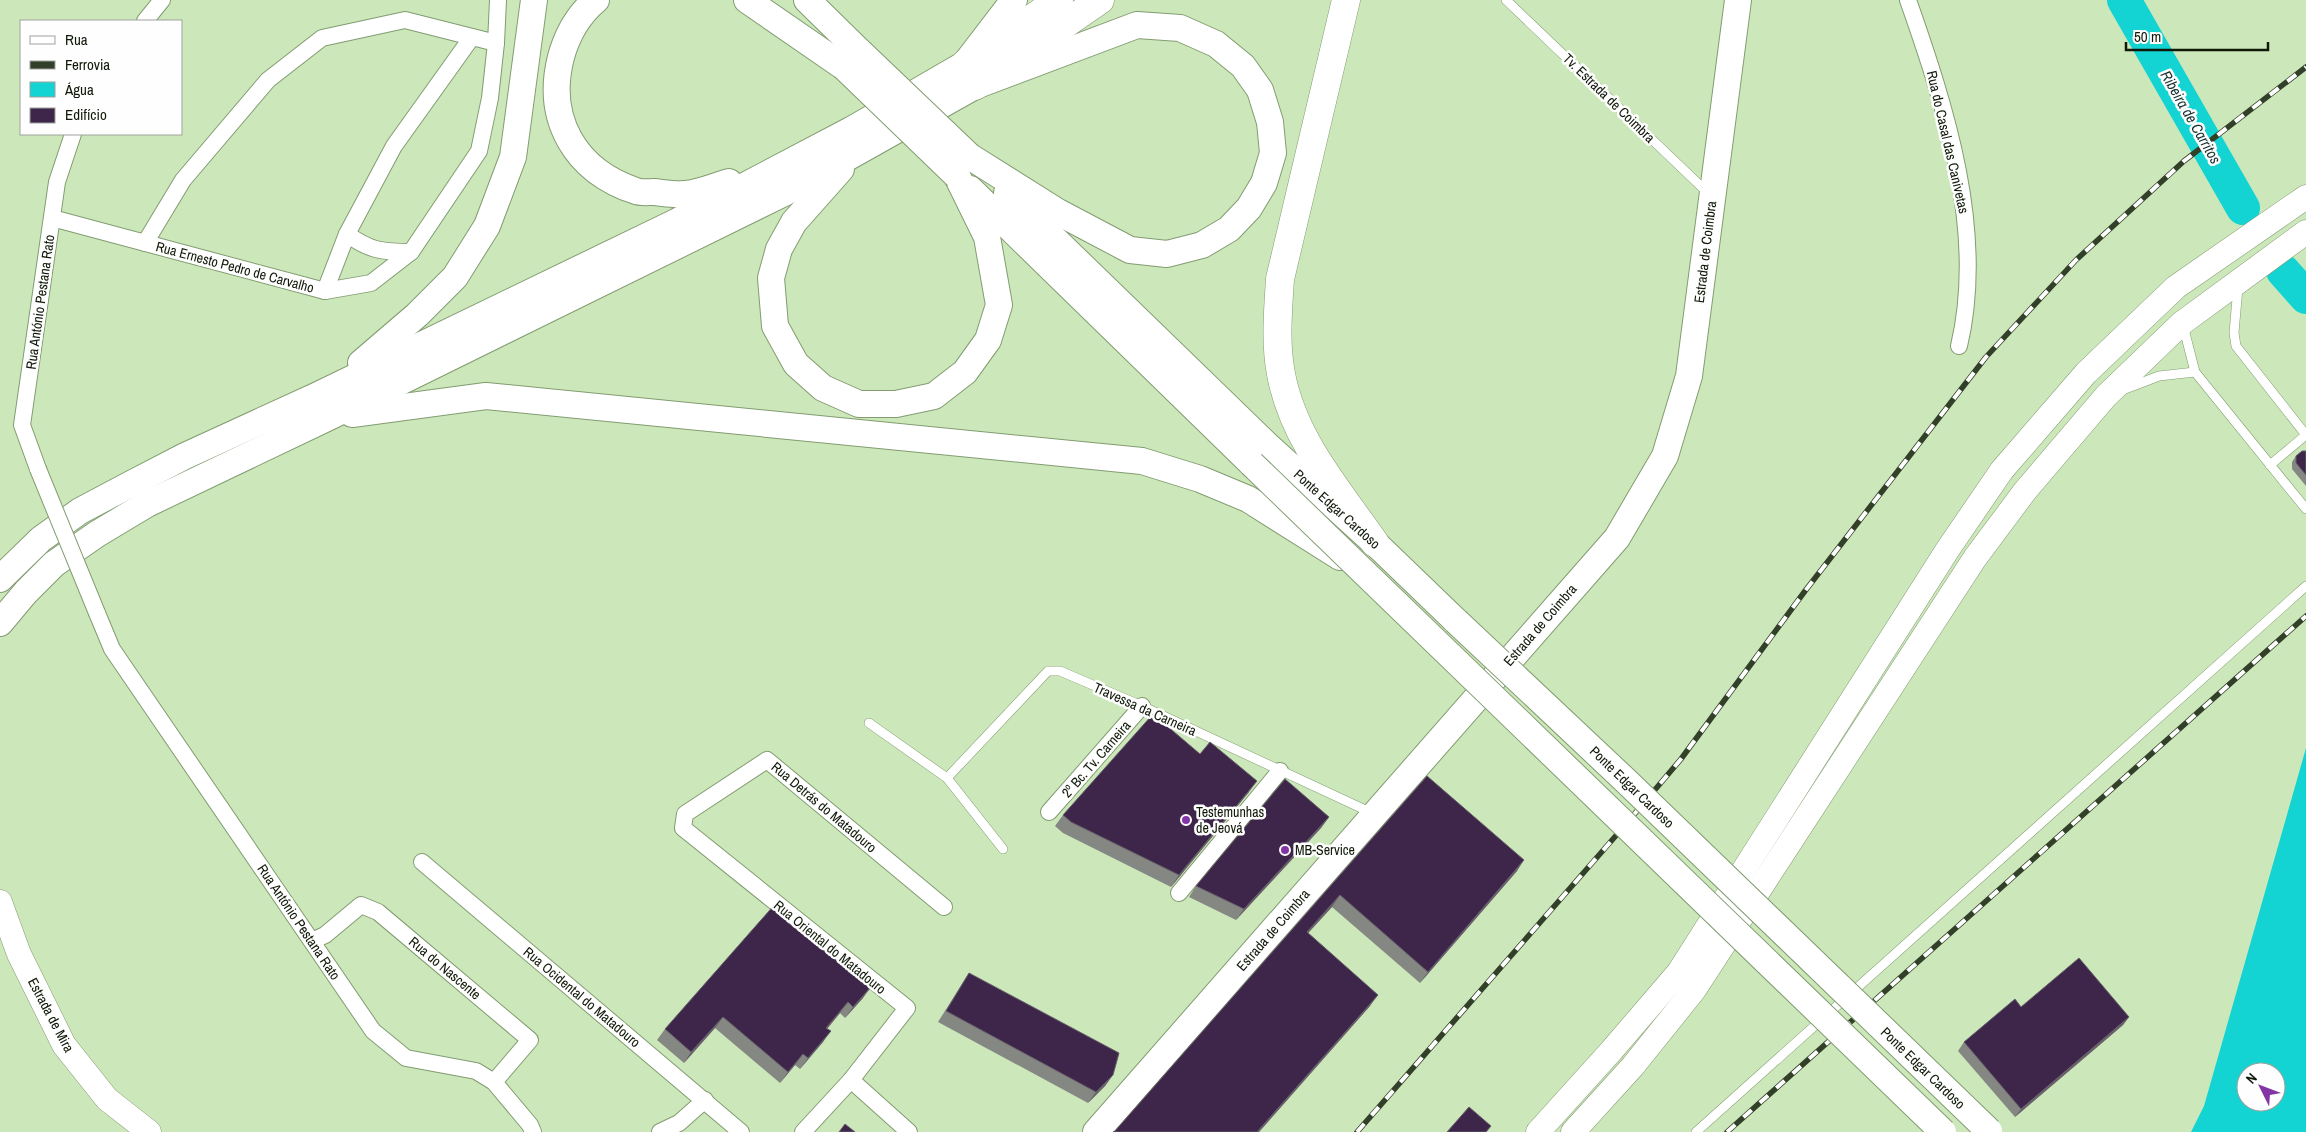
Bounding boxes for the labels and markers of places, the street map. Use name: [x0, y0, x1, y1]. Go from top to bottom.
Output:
place label: Testemunhas de Jeová: [1196, 803, 1265, 837]
marker: Testemunhas de Jeová: [1180, 814, 1192, 826]
place label: MB-Service: [1295, 841, 1355, 859]
marker: MB-Service: [1279, 844, 1291, 856]

